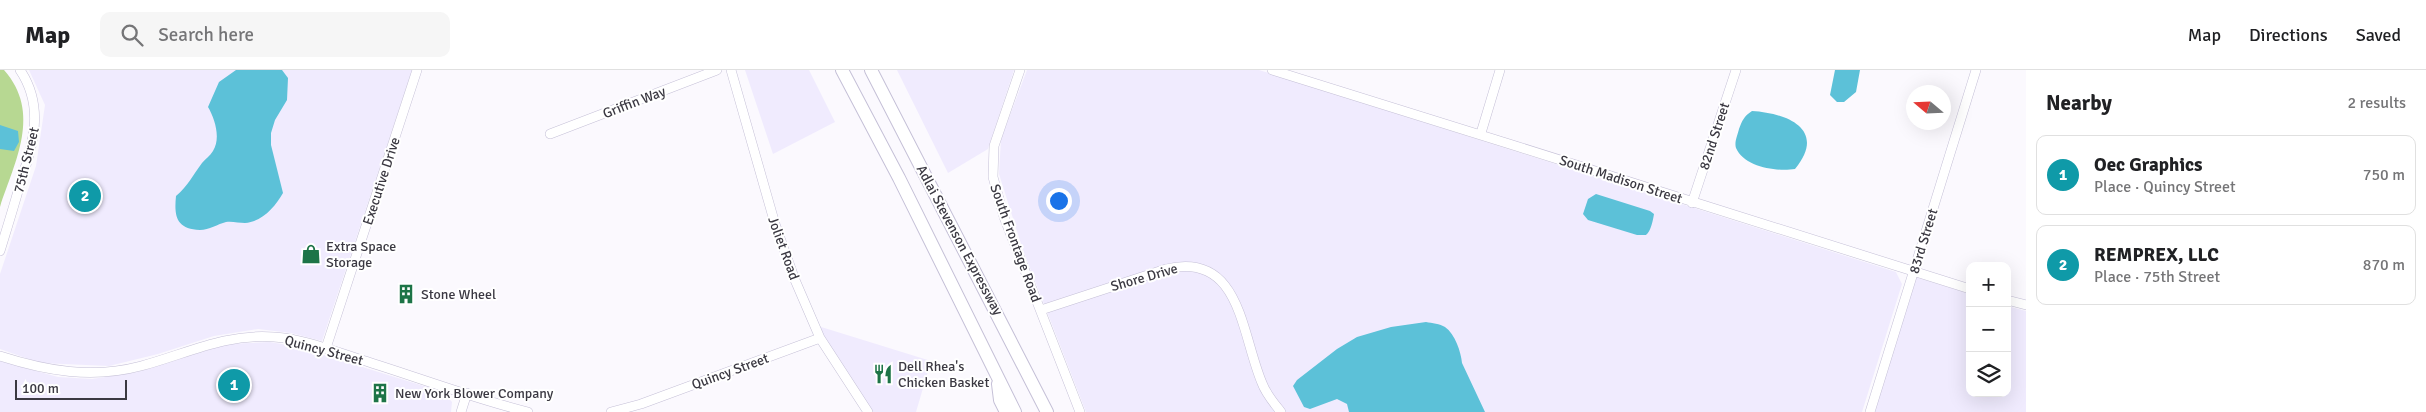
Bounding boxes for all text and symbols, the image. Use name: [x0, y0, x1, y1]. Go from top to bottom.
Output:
search box: [100, 12, 450, 57]
text: Map: [25, 20, 70, 50]
icon: search: [118, 21, 146, 49]
text: Search here: [158, 23, 254, 47]
text: Map: [2188, 24, 2221, 46]
text: Directions: [2249, 24, 2328, 46]
text: Saved: [2356, 24, 2401, 46]
street label: Griffin Way: [600, 83, 669, 122]
north arrow: [1906, 85, 1951, 130]
text: Nearby: [2046, 90, 2112, 116]
text: 2 results: [2347, 93, 2406, 113]
street label: 82nd Street: [1696, 100, 1733, 172]
street label: 75th Street: [10, 125, 43, 195]
street label: Executive Drive: [359, 135, 404, 227]
street label: South Madison Street: [1557, 152, 1685, 207]
text: Oec Graphics: [2094, 153, 2202, 177]
street label: Adlai Stevenson Expressway: [913, 162, 1007, 319]
text: 1: [2059, 165, 2067, 185]
text: 750 m: [2363, 165, 2405, 185]
pin: 2: [69, 177, 101, 215]
text: Place · Quincy Street: [2094, 177, 2236, 197]
street label: South Frontage Road: [986, 182, 1045, 305]
your location: [1046, 188, 1072, 214]
street label: 83rd Street: [1906, 206, 1941, 276]
street label: Joliet Road: [764, 214, 803, 282]
place label: Extra Space Storage: [326, 238, 396, 271]
shop icon: Extra Space Storage: [300, 243, 322, 265]
text: REMPREX, LLC: [2094, 243, 2219, 267]
text: 2: [2059, 255, 2067, 275]
text: 870 m: [2363, 255, 2405, 275]
street label: Shore Drive: [1109, 260, 1180, 295]
map controls: [1966, 262, 2011, 397]
button: +: [1966, 262, 2011, 307]
text: Place · 75th Street: [2094, 267, 2220, 287]
building icon: Stone Wheel: [395, 283, 417, 305]
place label: Stone Wheel: [421, 286, 496, 303]
button: −: [1966, 307, 2011, 352]
street label: Quincy Street: [283, 332, 365, 369]
street label: Quincy Street: [689, 350, 771, 393]
button: layers: [1966, 352, 2011, 397]
place label: Dell Rhea's Chicken Basket: [898, 358, 989, 391]
restaurant icon: Dell Rhea's Chicken Basket: [872, 363, 894, 385]
pin: 1: [218, 366, 250, 404]
scale bar: [15, 377, 128, 400]
text: 100 m: [22, 380, 59, 397]
building icon: New York Blower Company: [369, 382, 391, 404]
place label: New York Blower Company: [395, 385, 554, 402]

